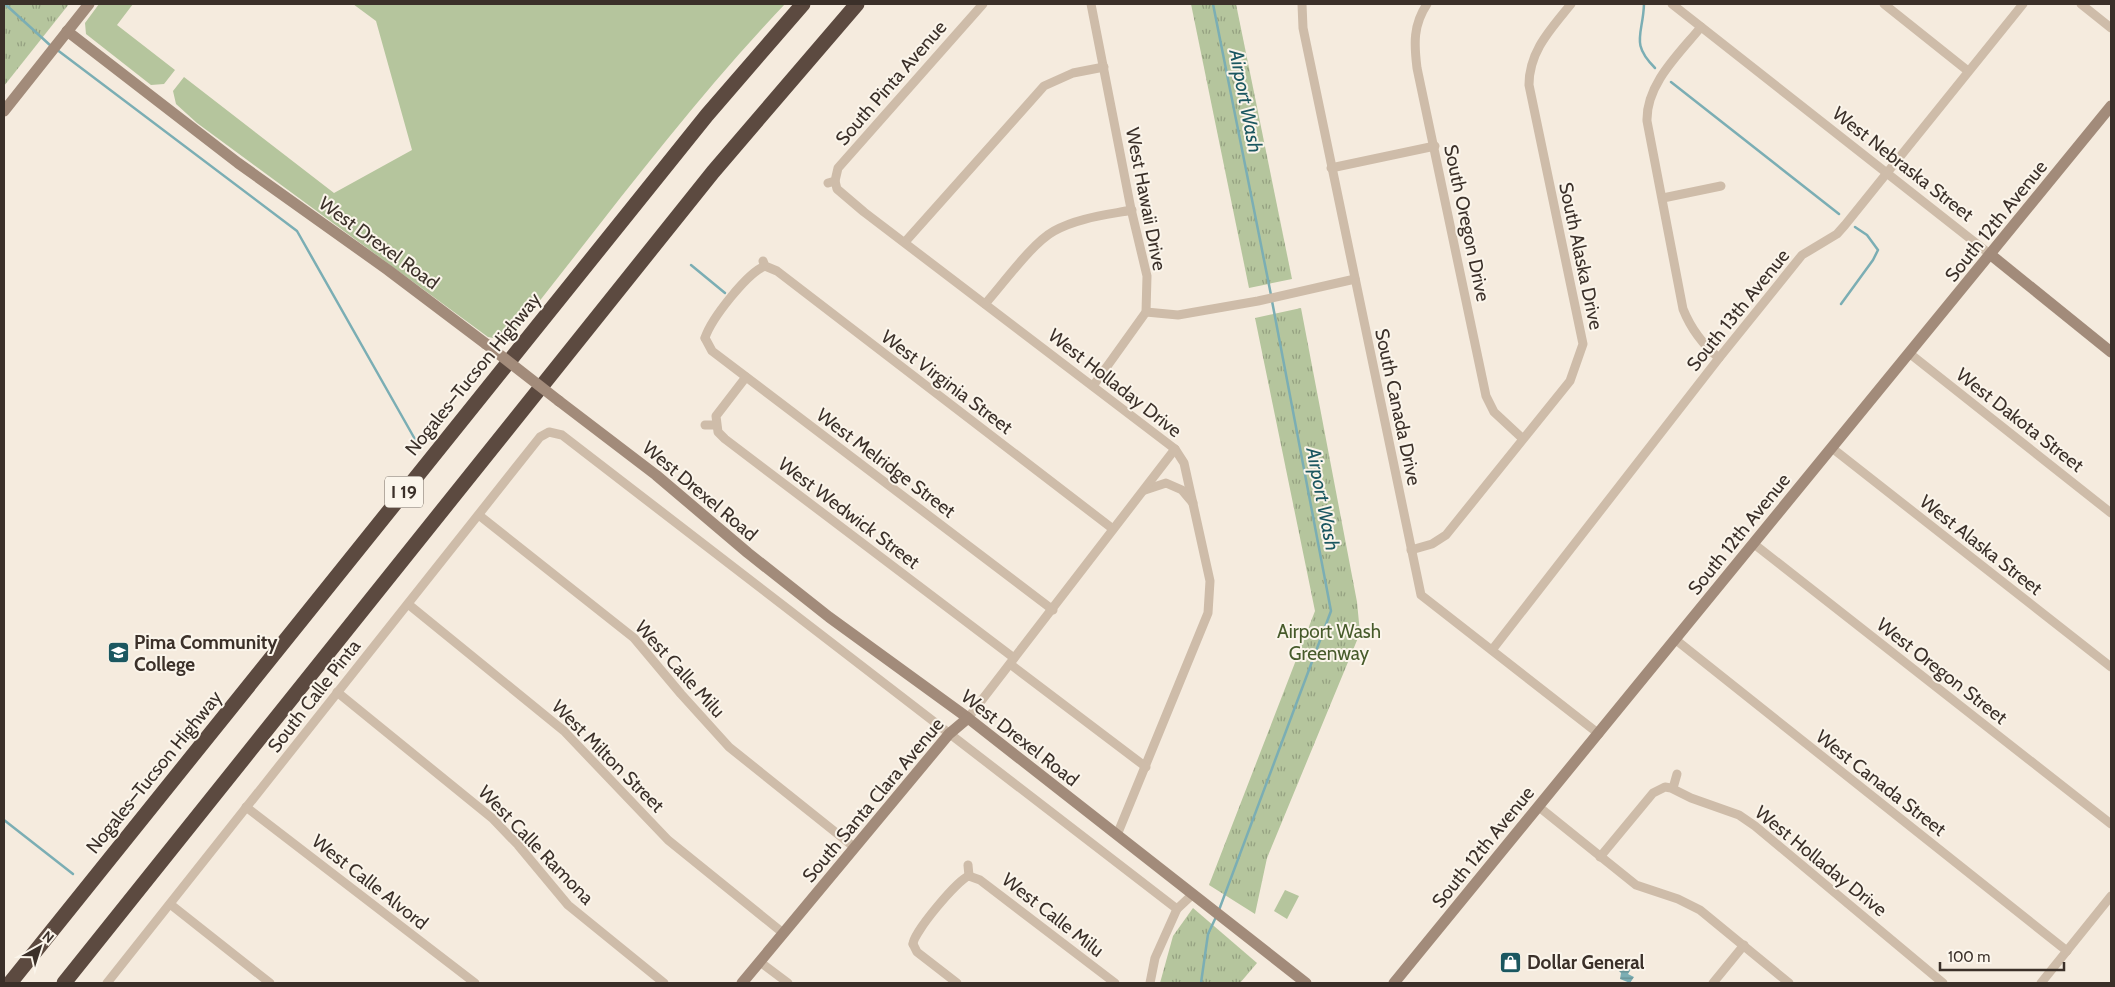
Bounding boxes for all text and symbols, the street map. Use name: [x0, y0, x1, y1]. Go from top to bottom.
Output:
street label: South Pinta Avenue: [831, 16, 952, 150]
water label: Airport Wash: [1224, 46, 1268, 155]
street label: West Nebraska Street: [1828, 102, 1978, 226]
street label: West Hawaii Drive: [1121, 125, 1171, 273]
street label: South Oregon Drive: [1439, 142, 1495, 304]
street label: South 12th Avenue: [1940, 155, 2052, 286]
street label: South Alaska Drive: [1554, 180, 1608, 332]
street label: West Drexel Road: [314, 192, 444, 294]
street label: South 13th Avenue: [1682, 244, 1794, 376]
street label: Nogales–Tucson Highway: [400, 288, 546, 460]
street label: West Holladay Drive: [1044, 324, 1187, 442]
street label: West Virginia Street: [877, 325, 1018, 439]
street label: South Canada Drive: [1370, 327, 1426, 488]
street label: West Dakota Street: [1952, 363, 2089, 477]
street label: West Melridge Street: [812, 403, 960, 523]
street label: West Drexel Road: [638, 436, 762, 546]
water label: Airport Wash: [1301, 444, 1345, 553]
street label: West Wedwick Street: [774, 452, 925, 574]
street label: South 12th Avenue: [1683, 468, 1795, 599]
road number: I 19: [385, 477, 423, 508]
street label: West Alaska Street: [1915, 490, 2047, 600]
street label: West Oregon Street: [1872, 613, 2012, 729]
street label: West Calle Milu: [630, 616, 730, 722]
park label: Airport Wash Greenway: [1277, 620, 1381, 665]
place label: Pima Community College: [134, 631, 278, 676]
street label: South Calle Pinta: [263, 635, 365, 757]
school or university icon: Pima Community College: [106, 641, 130, 665]
street label: West Drexel Road: [957, 685, 1083, 791]
street label: Nogales–Tucson Highway: [81, 686, 227, 858]
street label: West Milton Street: [547, 695, 669, 817]
street label: South Santa Clara Avenue: [797, 713, 949, 887]
street label: West Canada Street: [1811, 725, 1951, 841]
street label: West Calle Ramona: [473, 781, 599, 909]
street label: South 12th Avenue: [1427, 781, 1539, 912]
street label: West Holladay Drive: [1750, 801, 1892, 921]
street label: West Calle Alvord: [307, 830, 433, 934]
street label: West Calle Milu: [997, 868, 1109, 962]
north arrow: [15, 922, 65, 972]
text: N: [39, 927, 58, 947]
scale bar: [1940, 940, 2064, 972]
text: 100 m: [1948, 948, 1990, 966]
shop icon: Dollar General: [1499, 950, 1523, 974]
place label: Dollar General: [1527, 951, 1645, 974]

